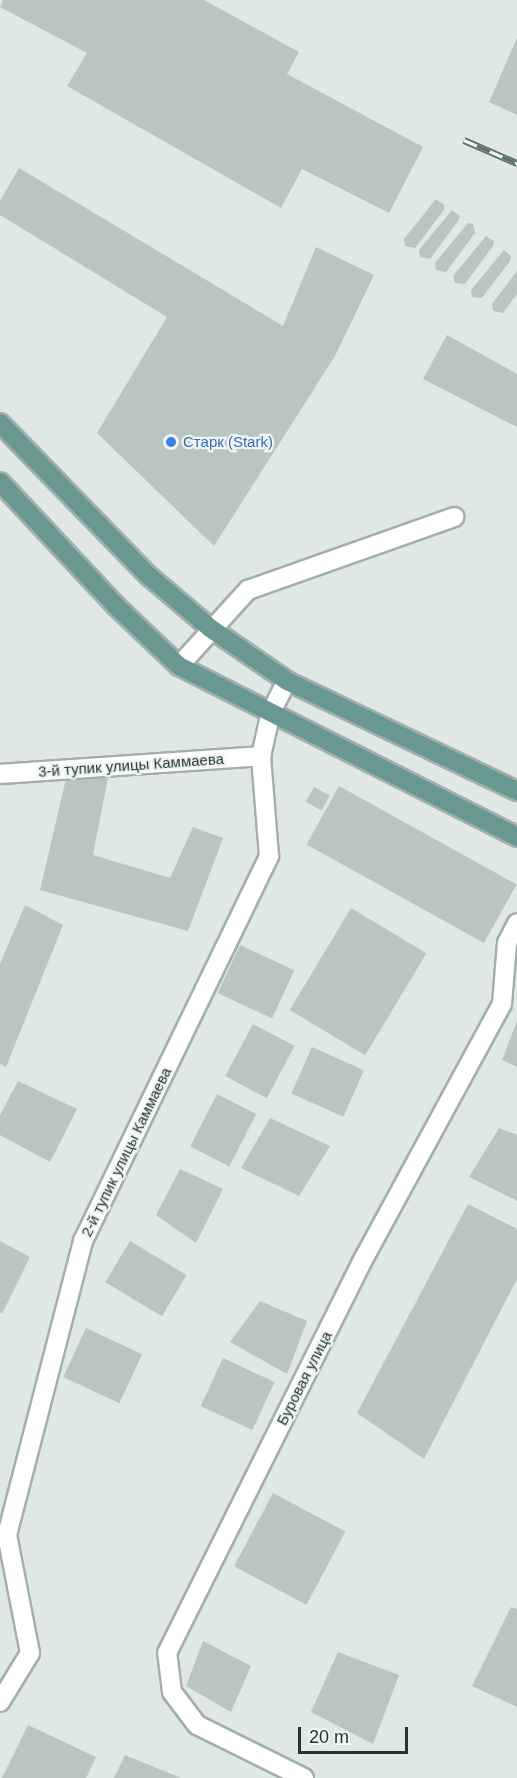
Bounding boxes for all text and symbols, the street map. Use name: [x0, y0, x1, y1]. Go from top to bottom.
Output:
place label: Старк (Stark): [183, 433, 273, 451]
marker: Старк (Stark): [164, 435, 178, 449]
street label: 3-й тупик улицы Каммаева: [38, 750, 224, 780]
street label: 2-й тупик улицы Каммаева: [77, 1064, 175, 1240]
street label: Буровая улица: [273, 1328, 335, 1428]
scale bar: [301, 1715, 410, 1753]
text: 20 m: [309, 1727, 349, 1747]

